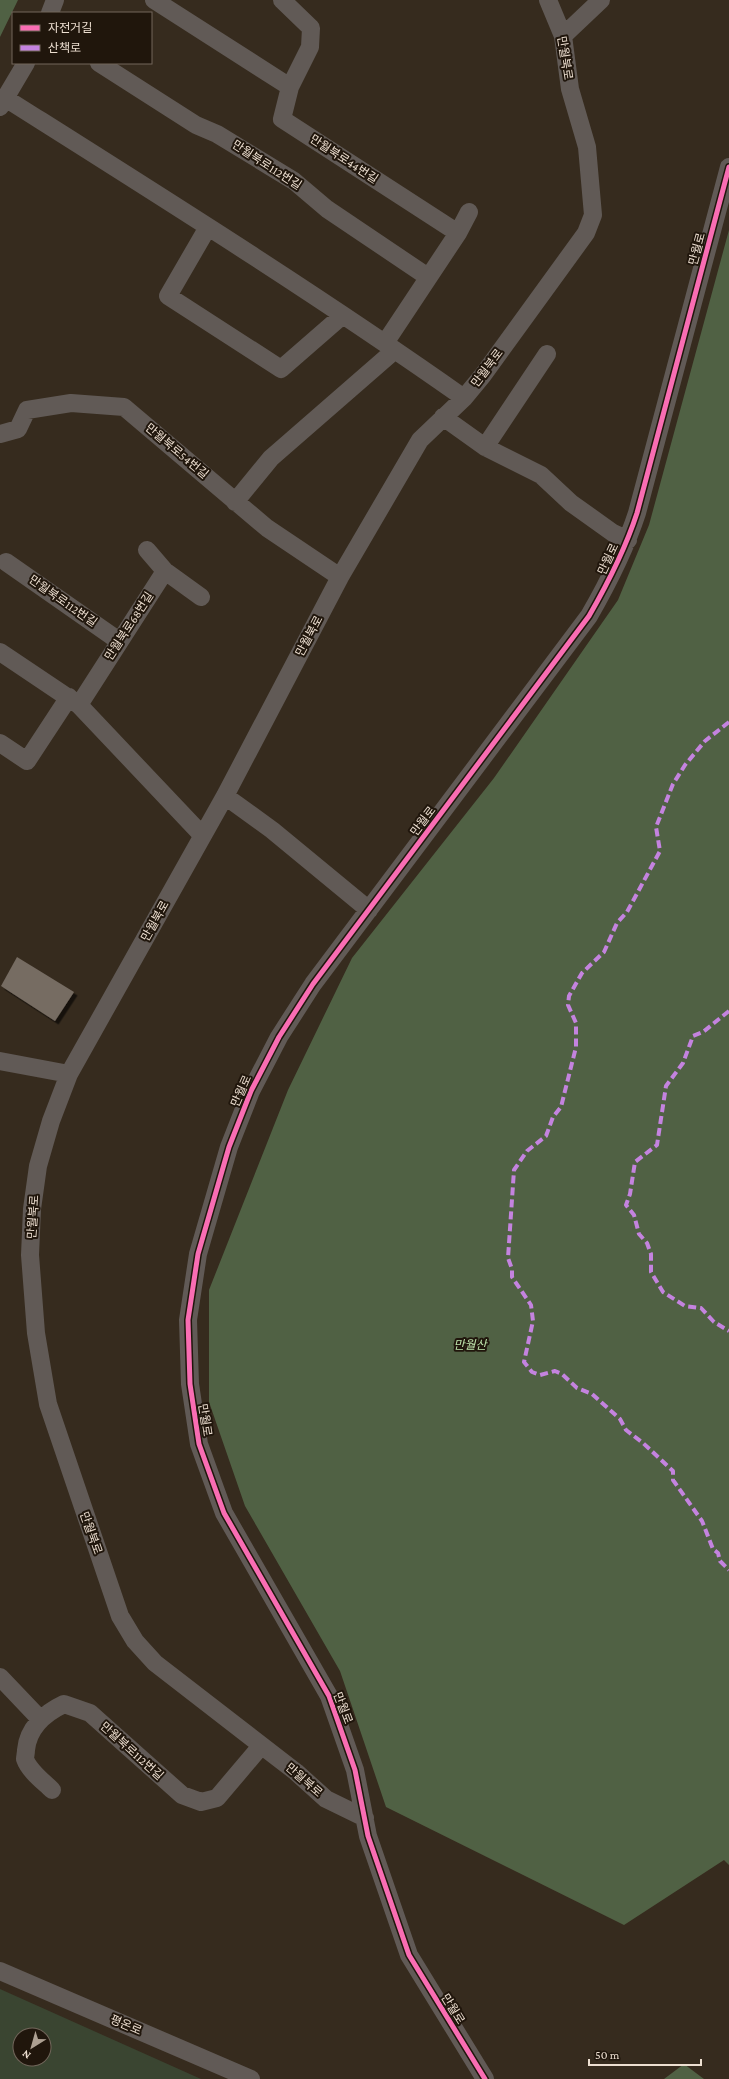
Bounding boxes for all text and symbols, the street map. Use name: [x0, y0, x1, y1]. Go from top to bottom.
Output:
legend: [12, 12, 152, 64]
text: 자전거길: [48, 21, 92, 35]
street label: 만월북로: [555, 35, 575, 81]
text: 산책로: [48, 41, 81, 55]
street label: 만월북로44번길: [307, 132, 381, 186]
street label: 만월북로112번길: [230, 137, 304, 193]
street label: 만월로: [686, 231, 708, 267]
street label: 만월북로: [468, 346, 506, 390]
street label: 만월북로54번길: [143, 421, 211, 481]
street label: 만월로: [595, 541, 621, 577]
street label: 만월북로112번길: [26, 572, 100, 630]
street label: 만월북로68번길: [102, 589, 156, 663]
street label: 만월북로: [292, 613, 326, 659]
street label: 만월로: [407, 804, 439, 838]
street label: 만월북로: [138, 898, 172, 944]
street label: 만월로: [228, 1073, 254, 1109]
street label: 만월북로: [24, 1194, 42, 1240]
park label: 만월산: [453, 1338, 489, 1352]
street label: 만월로: [195, 1403, 215, 1437]
street label: 만월북로: [77, 1510, 105, 1556]
street label: 만월로: [331, 1690, 355, 1726]
street label: 만월북로112번길: [98, 1719, 166, 1783]
street label: 만월북로: [283, 1760, 325, 1800]
street label: 만월로: [438, 1991, 468, 2027]
street label: 평온로: [108, 2012, 144, 2038]
north arrow: [12, 2027, 52, 2067]
scale bar: [589, 2041, 701, 2067]
text: N: [19, 2048, 33, 2062]
text: 50 m: [595, 2048, 620, 2062]

